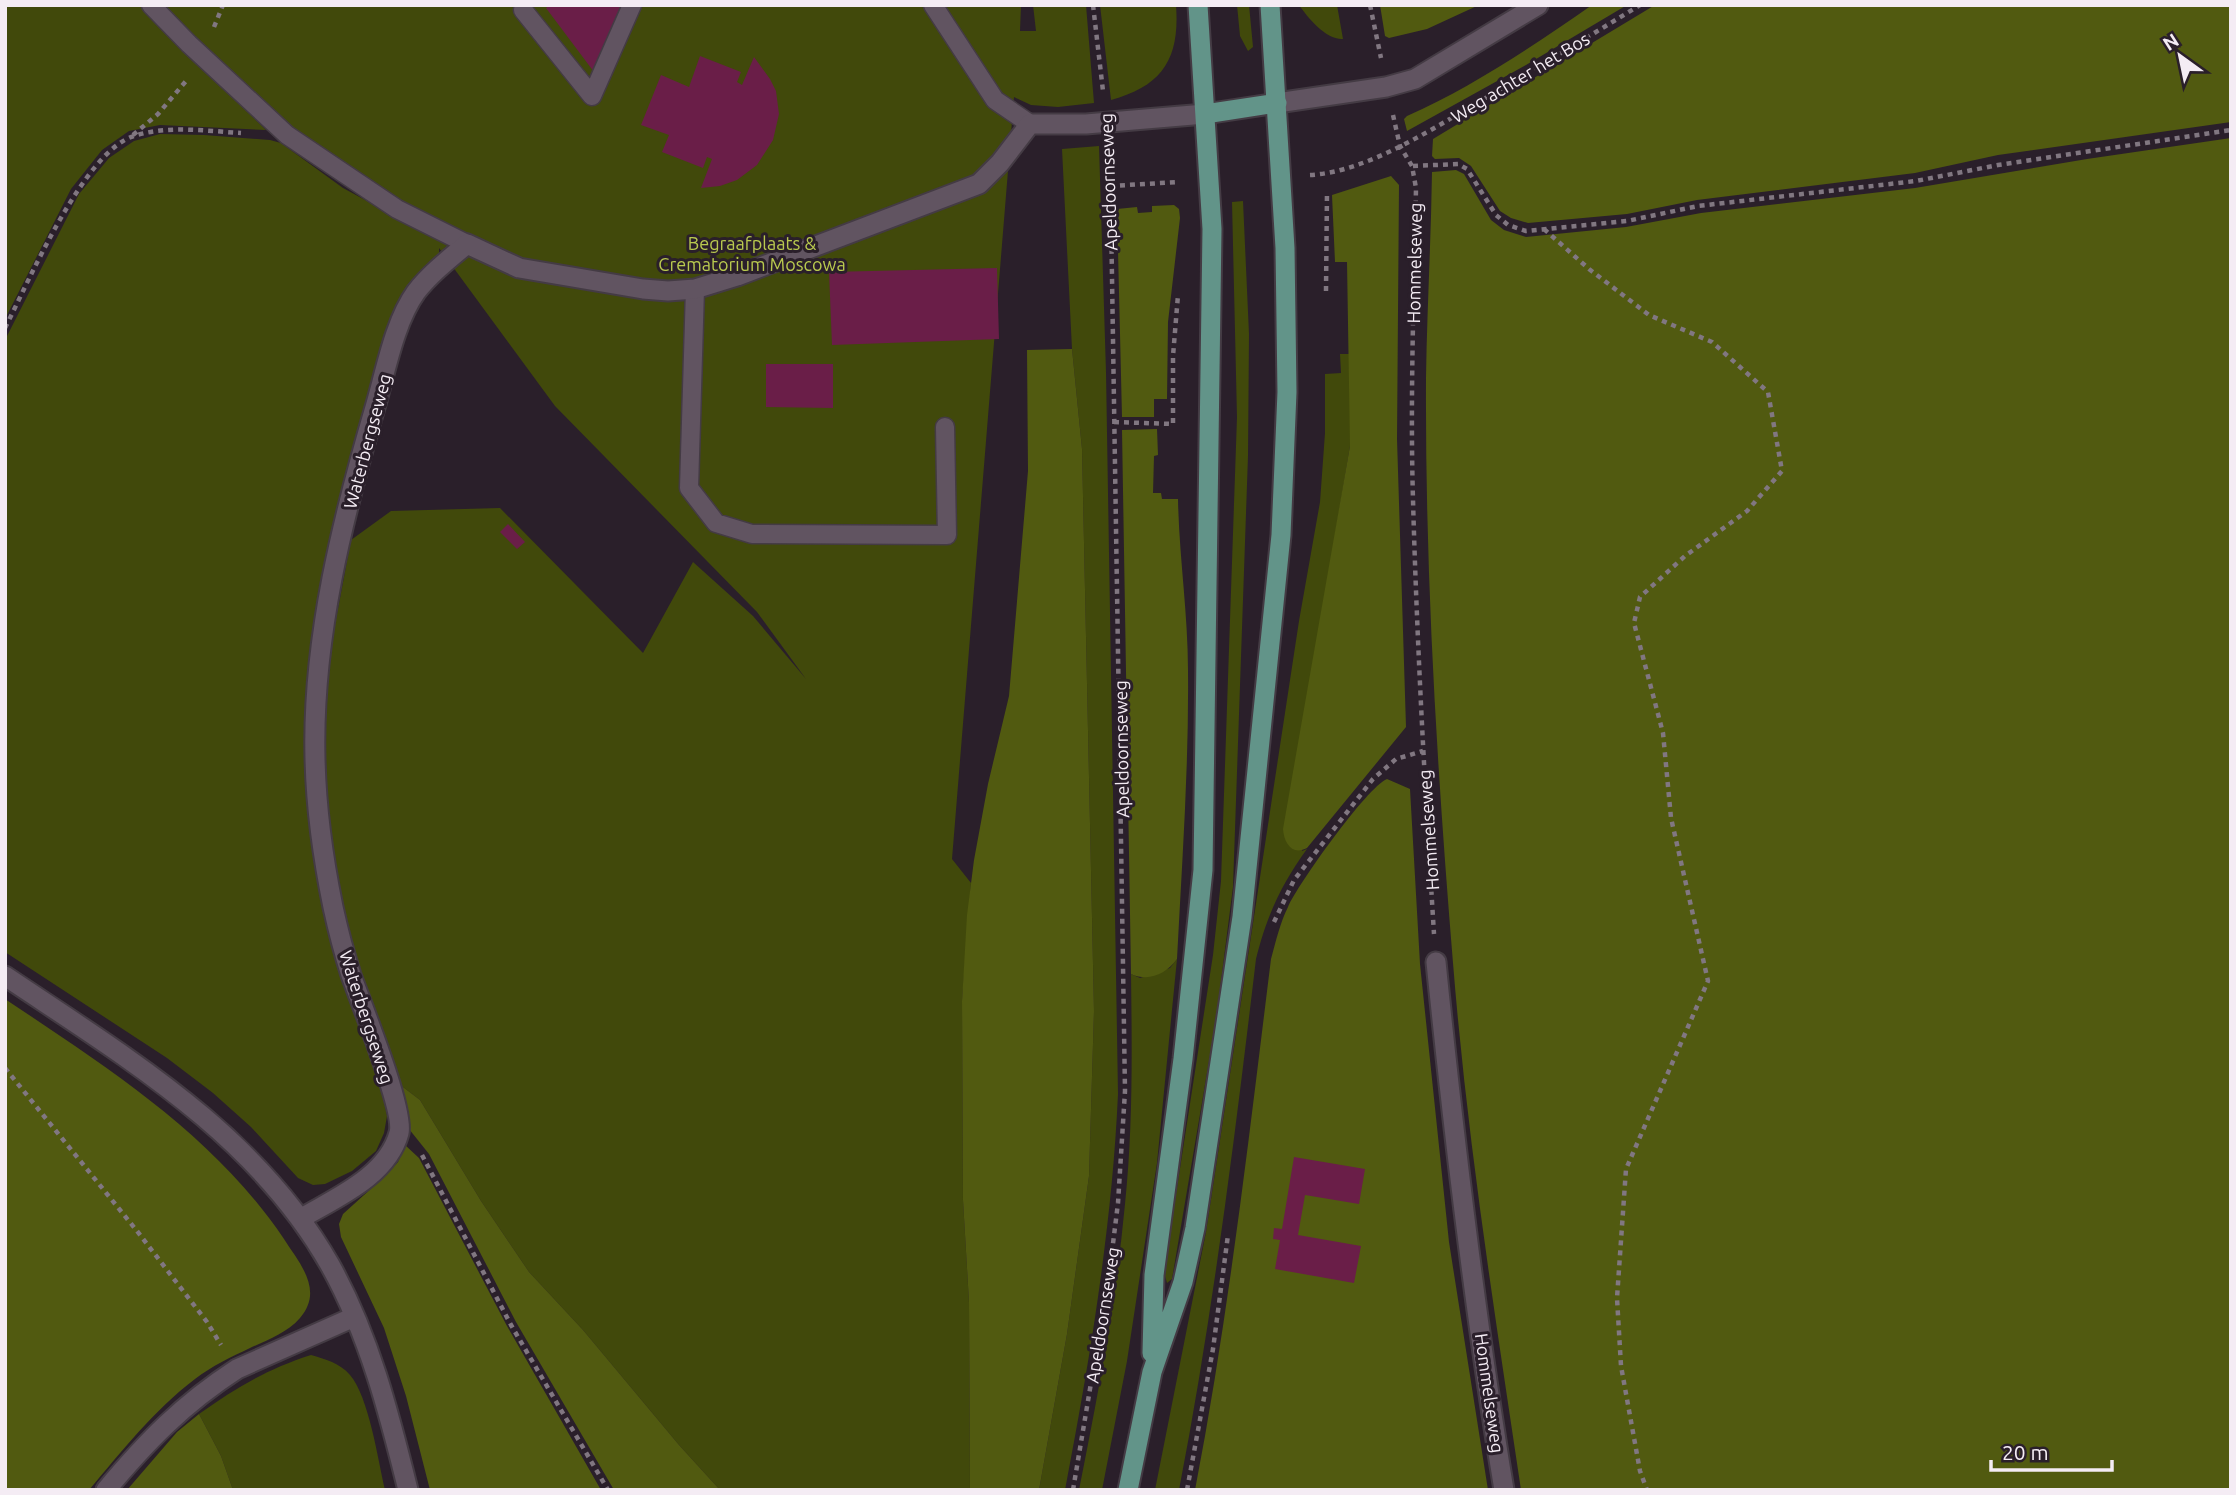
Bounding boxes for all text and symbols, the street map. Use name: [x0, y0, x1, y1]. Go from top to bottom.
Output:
north arrow: [2145, 21, 2215, 91]
street label: Weg achter het Bos: [1447, 28, 1593, 126]
text: N: [2159, 29, 2183, 55]
street label: Apeldoornseweg: [1096, 113, 1120, 251]
street label: Hommelseweg: [1403, 202, 1425, 324]
park label: Begraafplaats & Crematorium Moscowa: [658, 233, 846, 274]
street label: Waterbergseweg: [339, 371, 395, 511]
street label: Apeldoornseweg: [1110, 680, 1132, 818]
street label: Hommelseweg: [1414, 769, 1442, 891]
street label: Waterbergseweg: [336, 948, 398, 1086]
street label: Apeldoornseweg: [1081, 1246, 1123, 1384]
street label: Hommelseweg: [1472, 1332, 1508, 1454]
scale bar: [1991, 1428, 2112, 1472]
text: 20 m: [2002, 1440, 2049, 1464]

